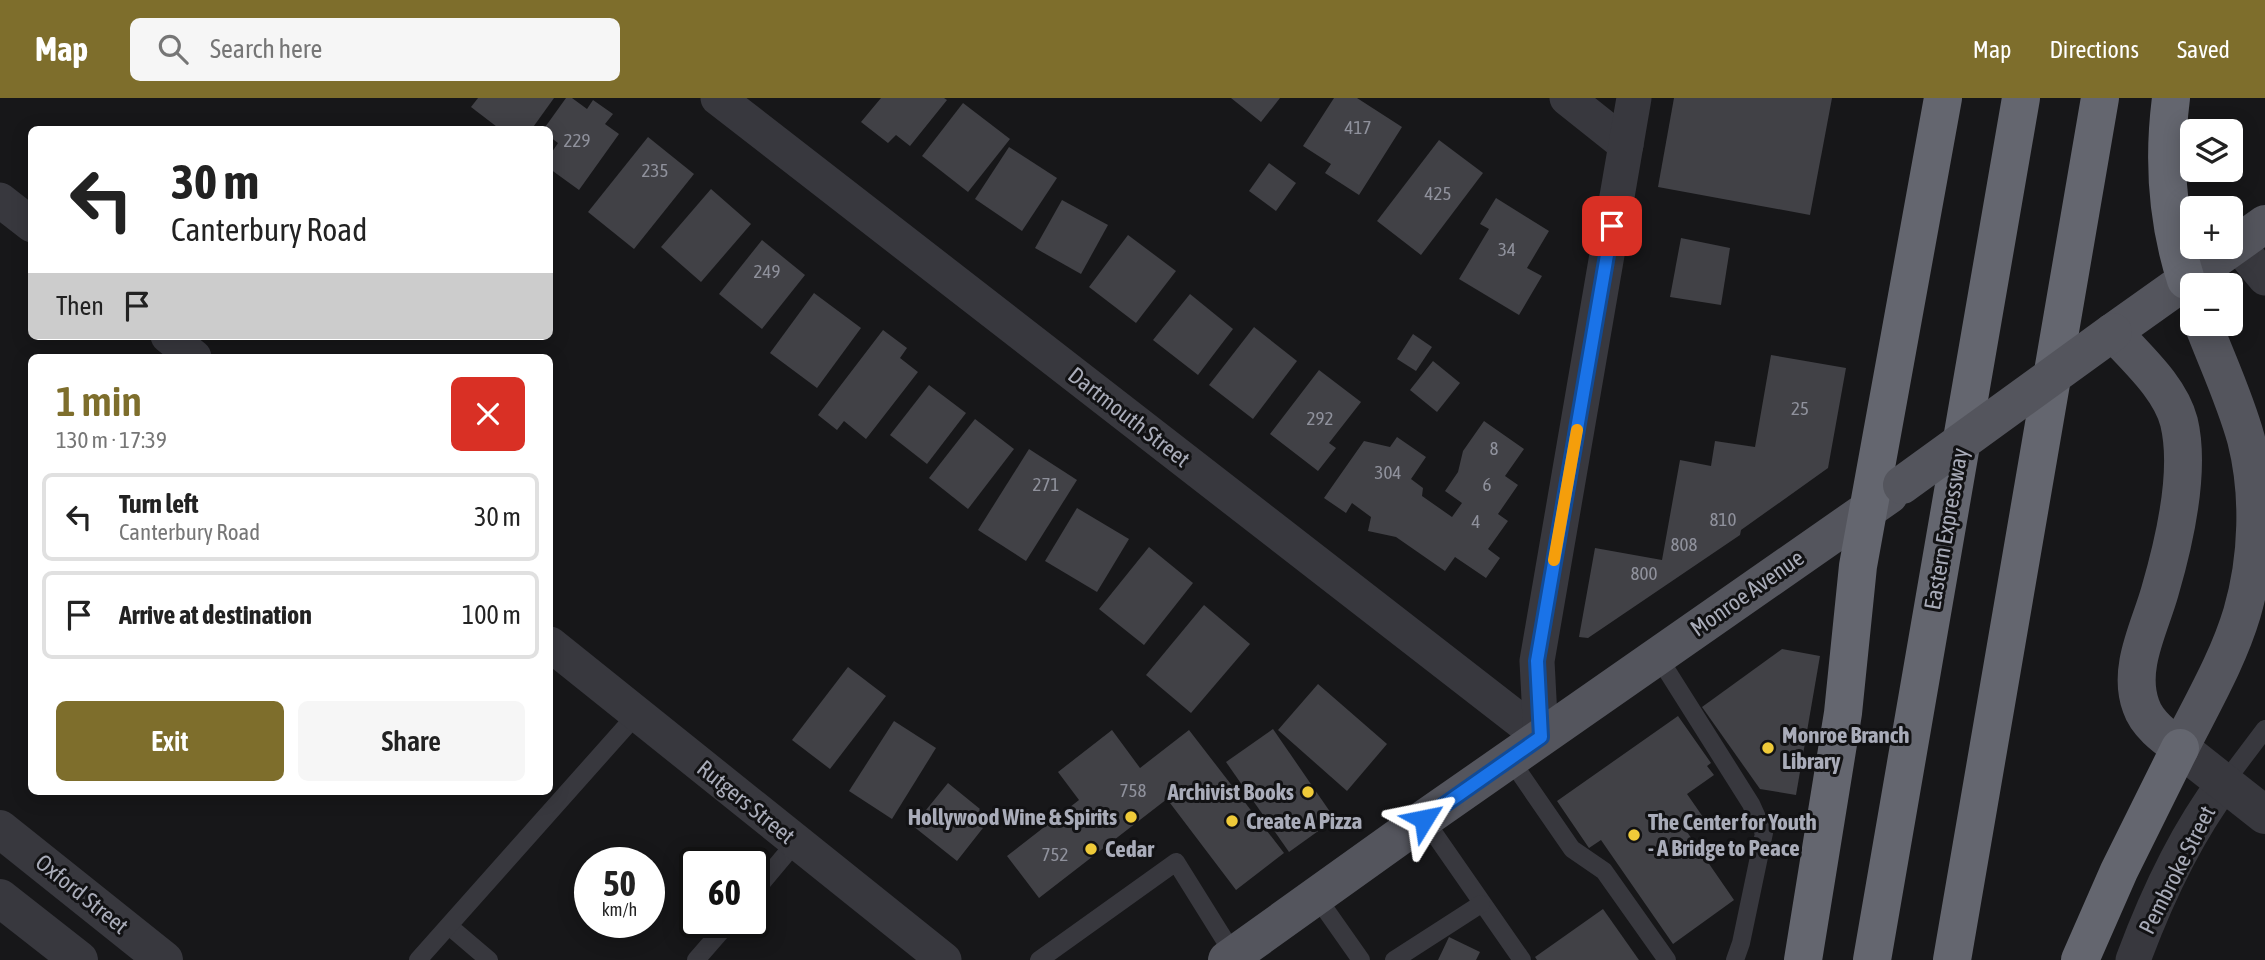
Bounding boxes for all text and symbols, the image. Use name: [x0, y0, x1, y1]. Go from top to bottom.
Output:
search box: [130, 18, 620, 81]
text: Map: [35, 30, 88, 68]
icon: search: [154, 30, 192, 68]
text: Search here: [210, 34, 322, 64]
text: Map: [1973, 36, 2011, 63]
text: Directions: [2049, 36, 2139, 63]
text: Saved: [2177, 36, 2230, 63]
house number: 417: [1345, 116, 1371, 138]
map controls: [2180, 119, 2243, 336]
button: layers: [2180, 119, 2243, 182]
house number: 229: [564, 129, 590, 151]
text: 30 m: [171, 153, 259, 209]
icon: left: [56, 154, 147, 245]
house number: 235: [642, 159, 668, 181]
house number: 425: [1425, 182, 1451, 204]
pin: [1582, 196, 1642, 256]
button: +: [2180, 196, 2243, 259]
icon: arrive: [1593, 207, 1631, 245]
text: Canterbury Road: [171, 211, 367, 248]
house number: 34: [1498, 238, 1516, 260]
house number: 249: [754, 260, 780, 282]
button: −: [2180, 273, 2243, 336]
icon: arrive: [118, 287, 156, 325]
text: Then: [56, 291, 104, 321]
street label: Dartmouth Street: [1063, 362, 1195, 472]
text: 1 min: [56, 377, 142, 425]
button: close: [451, 377, 525, 451]
house number: 25: [1791, 397, 1809, 419]
house number: 292: [1307, 407, 1333, 429]
text: 130 m · 17:39: [56, 427, 167, 453]
house number: 8: [1490, 437, 1499, 459]
street label: Eastern Expressway: [1919, 446, 1973, 612]
house number: 304: [1375, 461, 1401, 483]
house number: 271: [1033, 473, 1059, 495]
house number: 6: [1483, 473, 1492, 495]
text: Turn left: [119, 489, 199, 519]
icon: left: [60, 498, 98, 536]
text: 30 m: [474, 502, 521, 532]
house number: 810: [1710, 508, 1736, 530]
house number: 4: [1472, 510, 1481, 532]
text: Canterbury Road: [119, 519, 260, 545]
house number: 808: [1671, 533, 1697, 555]
street label: Monroe Avenue: [1685, 544, 1809, 642]
house number: 800: [1631, 562, 1657, 584]
icon: arrive: [60, 596, 98, 634]
text: Arrive at destination: [119, 600, 312, 630]
text: 100 m: [462, 600, 521, 630]
button: Exit: [56, 701, 284, 781]
button: Share: [298, 701, 525, 781]
place label: Monroe Branch Library: [1782, 722, 1909, 774]
marker: Monroe Branch Library: [1760, 740, 1776, 756]
street label: Rutgers Street: [692, 755, 800, 849]
house number: 758: [1120, 779, 1146, 801]
place label: Archivist Books: [1167, 779, 1294, 805]
position arrow: [1387, 782, 1461, 856]
marker: Archivist Books: [1300, 784, 1316, 800]
street label: Pembroke Street: [2134, 802, 2220, 938]
place label: Hollywood Wine & Spirits: [908, 804, 1117, 830]
place label: Create A Pizza: [1246, 808, 1363, 834]
marker: Hollywood Wine & Spirits: [1123, 809, 1139, 825]
place label: The Center for Youth - A Bridge to Peace: [1648, 809, 1817, 861]
marker: Create A Pizza: [1224, 813, 1240, 829]
marker: The Center for Youth - A Bridge to Peace: [1626, 827, 1642, 843]
place label: Cedar: [1105, 836, 1155, 862]
marker: Cedar: [1083, 841, 1099, 857]
house number: 752: [1042, 843, 1068, 865]
speed limit sign: 60: [679, 847, 770, 938]
street label: Oxford Street: [31, 849, 133, 939]
text: 50: [603, 863, 636, 903]
text: km/h: [602, 899, 637, 920]

